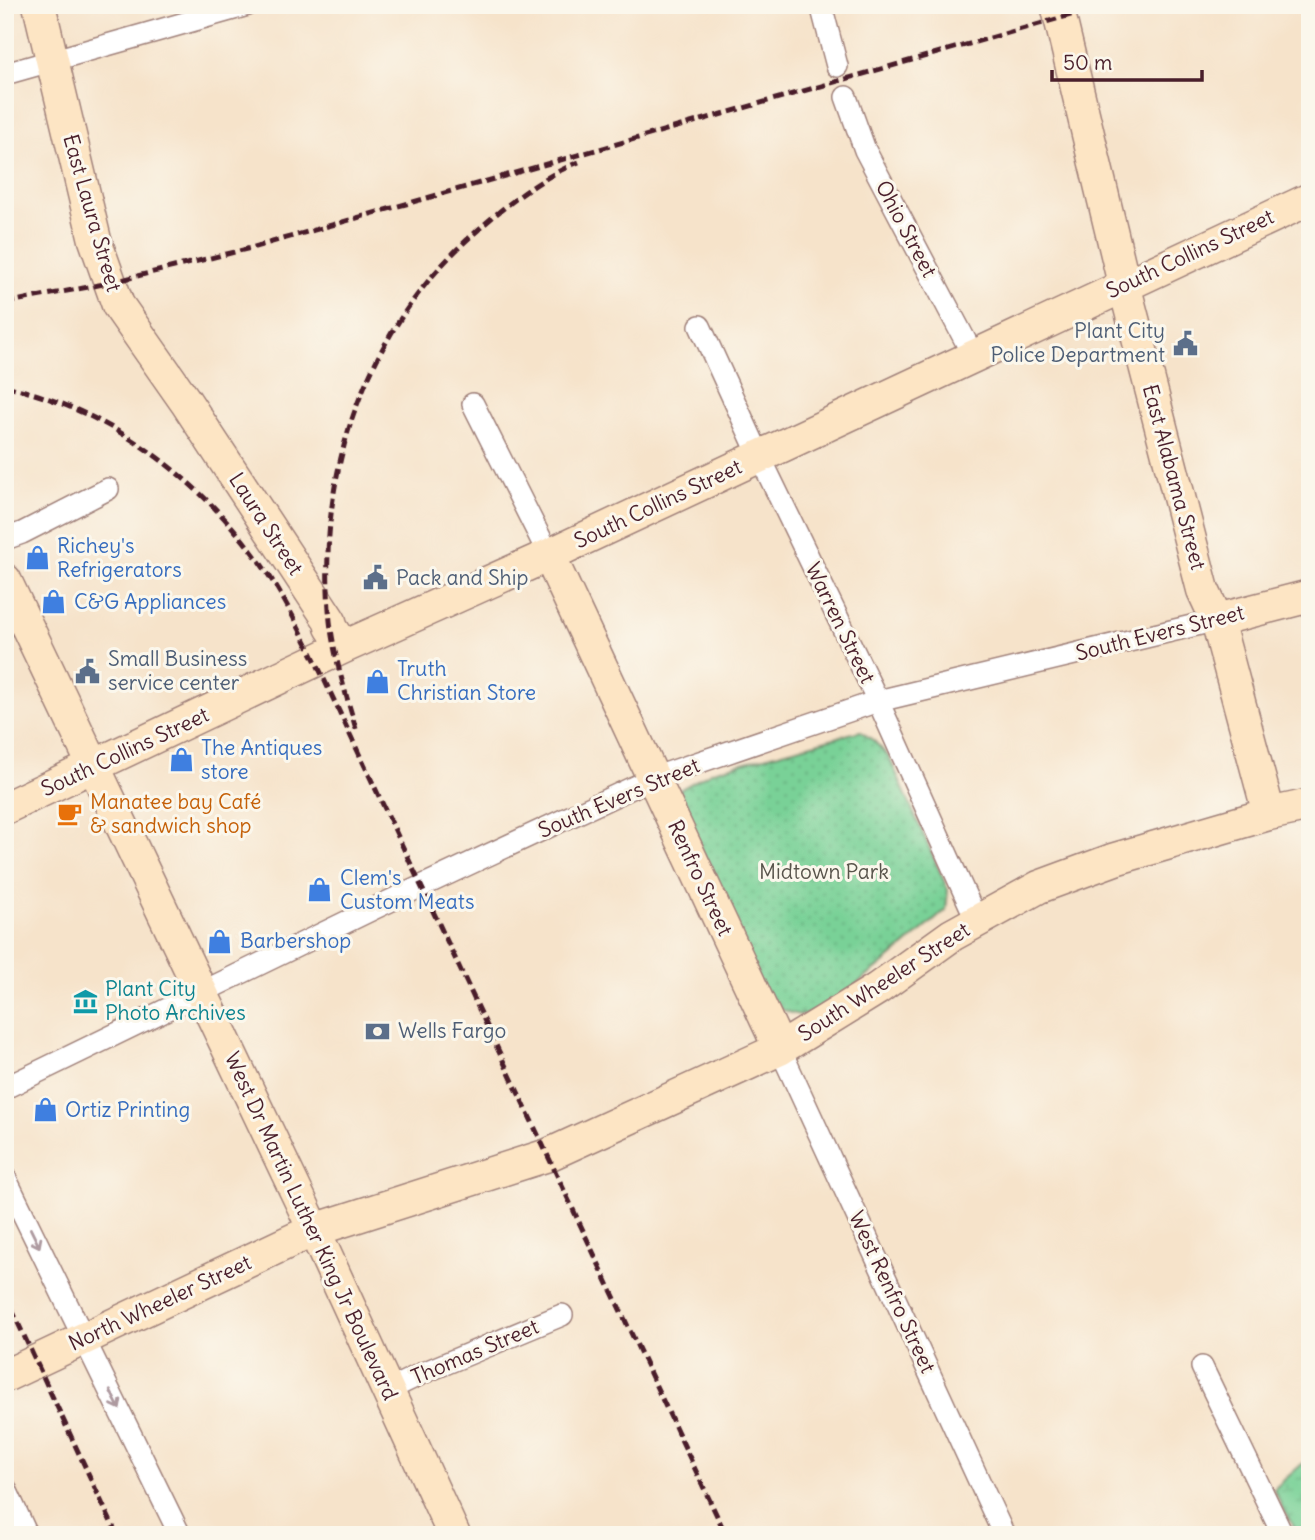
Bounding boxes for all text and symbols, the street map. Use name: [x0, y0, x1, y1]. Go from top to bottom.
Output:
scale bar: [1052, 38, 1203, 82]
text: 50 m: [1063, 49, 1112, 76]
street label: East Laura Street: [57, 131, 128, 295]
street label: Ohio Street: [870, 176, 943, 282]
street label: South Collins Street: [1102, 203, 1278, 304]
place label: Plant City Police Department: [990, 317, 1165, 368]
public building icon: Plant City Police Department: [1171, 329, 1199, 357]
street label: East Alabama Street: [1137, 381, 1212, 573]
street label: South Collins Street: [570, 453, 746, 554]
street label: Laura Street: [223, 467, 310, 580]
place label: Richey's Refrigerators: [57, 532, 182, 583]
shop icon: Richey's Refrigerators: [23, 544, 51, 572]
street label: Warren Street: [800, 558, 881, 688]
public building icon: Pack and Ship: [362, 564, 390, 592]
place label: Pack and Ship: [396, 564, 528, 591]
shop icon: C&G Appliances: [40, 588, 68, 616]
place label: C&G Appliances: [74, 588, 226, 615]
street label: South Evers Street: [1073, 599, 1247, 667]
place label: Small Business service center: [108, 645, 247, 696]
place label: Truth Christian Store: [397, 655, 536, 706]
public building icon: Small Business service center: [74, 657, 102, 685]
shop icon: Truth Christian Store: [363, 667, 391, 695]
street label: South Collins Street: [37, 701, 213, 802]
place label: The Antiques store: [201, 734, 322, 785]
shop icon: The Antiques store: [167, 746, 195, 774]
street label: South Evers Street: [534, 751, 704, 844]
place label: Manatee bay Café & sandwich shop: [90, 788, 261, 839]
cafe icon: Manatee bay Café & sandwich shop: [56, 800, 84, 828]
street label: Renfro Street: [662, 816, 739, 940]
park label: Midtown Park: [759, 858, 889, 885]
place label: Clem's Custom Meats: [340, 864, 474, 915]
shop icon: Clem's Custom Meats: [306, 876, 334, 904]
street label: South Wheeler Street: [793, 916, 975, 1047]
shop icon: Barbershop: [206, 927, 234, 955]
place label: Barbershop: [240, 927, 351, 954]
place label: Plant City Photo Archives: [105, 975, 246, 1026]
museum icon: Plant City Photo Archives: [71, 987, 99, 1015]
bank icon: Wells Fargo: [364, 1017, 392, 1045]
place label: Wells Fargo: [398, 1017, 506, 1044]
street label: West Dr Martin Luther King Jr Boulevard: [219, 1047, 404, 1404]
shop icon: Ortiz Printing: [31, 1096, 59, 1124]
place label: Ortiz Printing: [65, 1096, 190, 1123]
street label: West Renfro Street: [843, 1206, 942, 1377]
one-way arrow: [29, 1227, 42, 1248]
street label: North Wheeler Street: [64, 1248, 255, 1357]
street label: Thomas Street: [407, 1313, 543, 1391]
one-way arrow: [109, 1389, 122, 1410]

